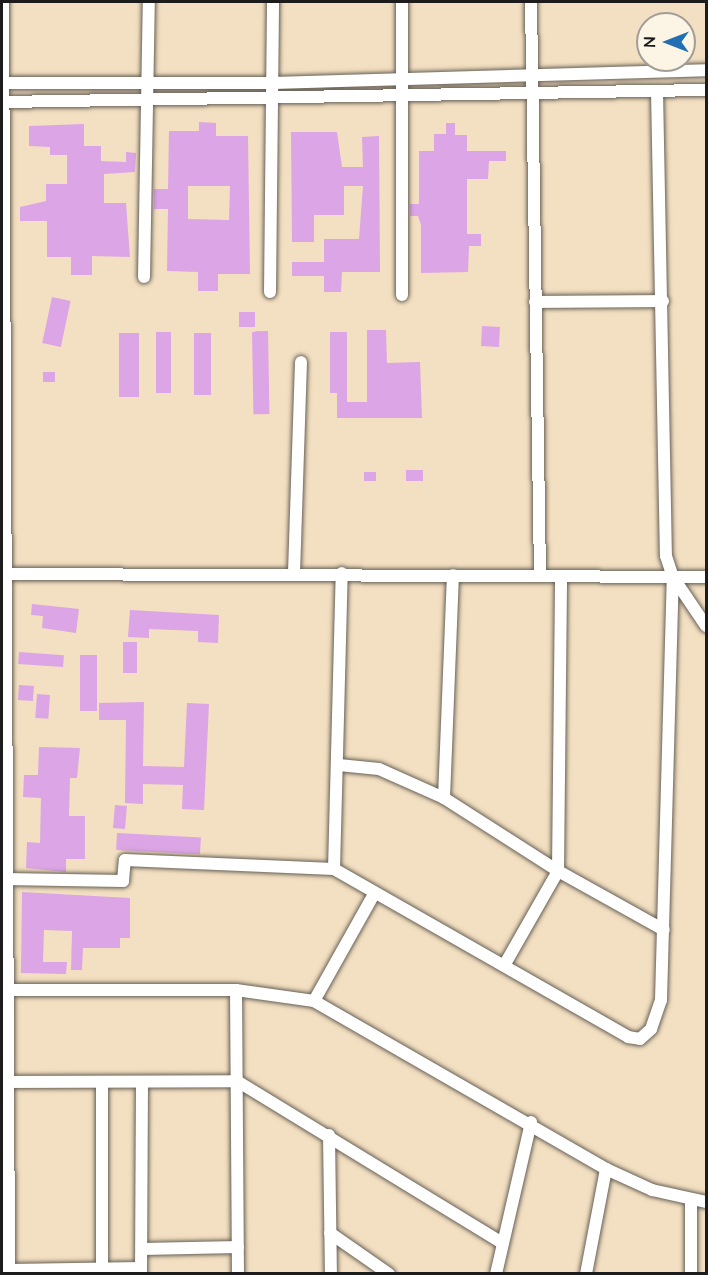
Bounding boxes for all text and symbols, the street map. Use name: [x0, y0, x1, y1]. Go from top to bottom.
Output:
north arrow: [636, 12, 696, 72]
text: N: [639, 37, 661, 47]

